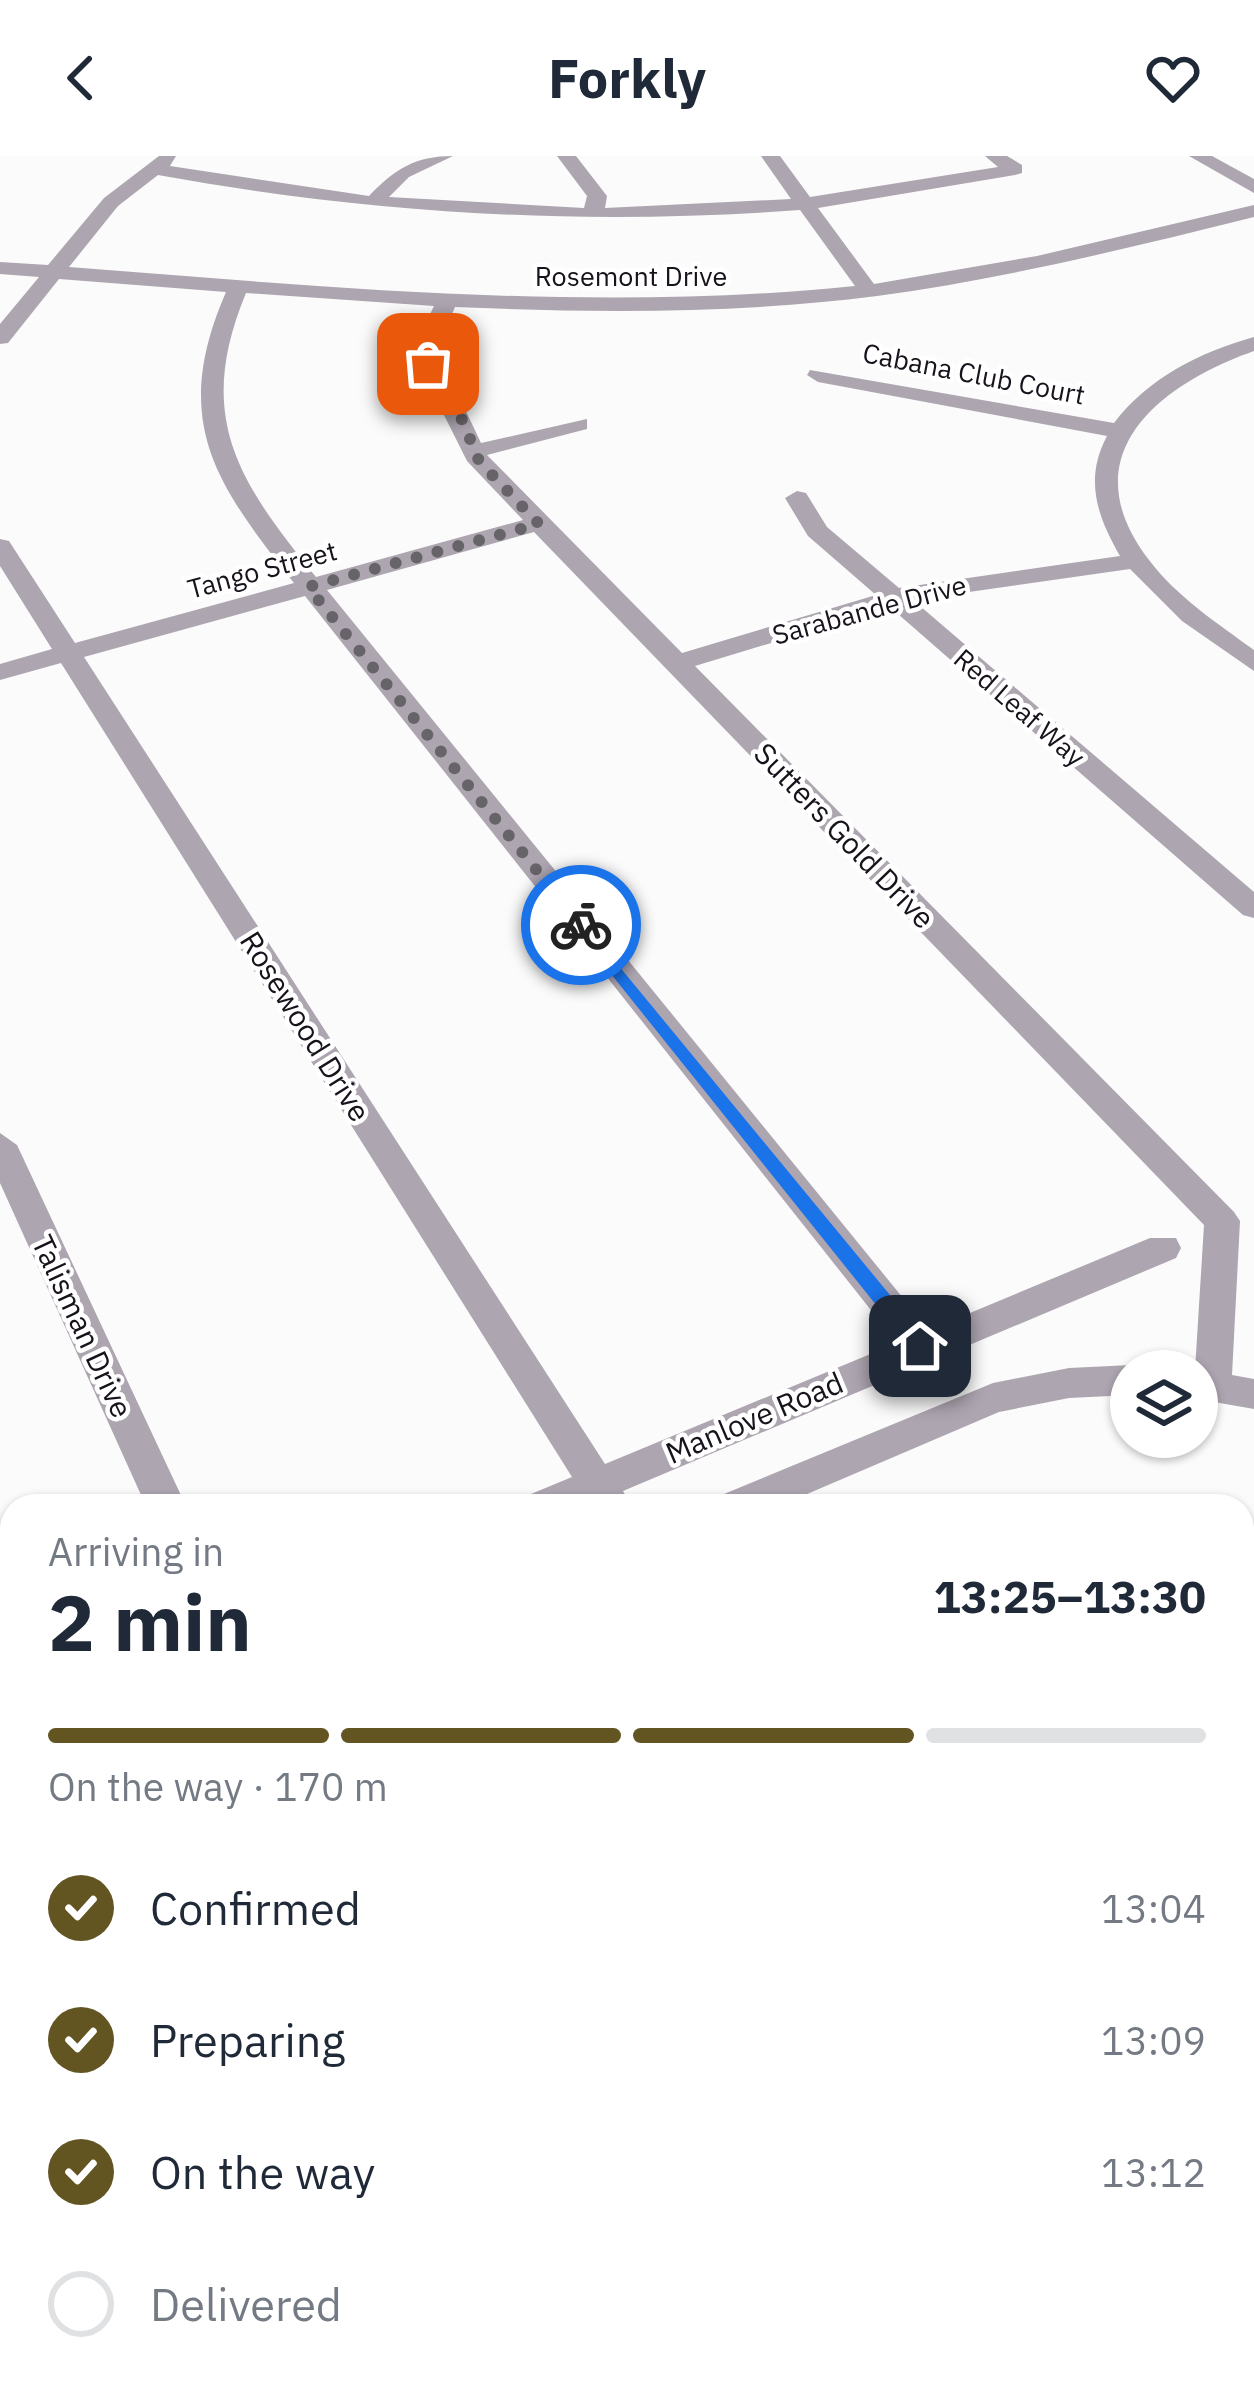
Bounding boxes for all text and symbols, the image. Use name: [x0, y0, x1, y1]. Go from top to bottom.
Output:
text: Forkly: [548, 43, 706, 113]
icon: back: [48, 45, 114, 111]
icon: heart: [1140, 45, 1206, 111]
street label: Rosemont Drive: [535, 258, 727, 293]
pin: [377, 313, 479, 415]
icon: bag: [395, 331, 461, 397]
street label: Cabana Club Court: [860, 334, 1088, 412]
street label: Tango Street: [184, 532, 340, 606]
street label: Sarabande Drive: [768, 566, 970, 652]
street label: Red Leaf Way: [947, 640, 1093, 774]
street label: Sutters Gold Drive: [746, 734, 944, 936]
courier: [521, 865, 641, 985]
icon: bike: [548, 892, 614, 958]
street label: Rosewood Drive: [232, 924, 380, 1128]
street label: Talisman Drive: [24, 1228, 142, 1424]
pin: [869, 1295, 971, 1397]
icon: home: [887, 1313, 953, 1379]
map controls: [1110, 1350, 1218, 1458]
button: layers: [1110, 1350, 1218, 1458]
street label: Manlove Road: [659, 1362, 849, 1472]
text: Arriving in: [48, 1526, 224, 1577]
text: 13:25–13:30: [934, 1567, 1206, 1625]
text: 2 min: [48, 1571, 252, 1672]
text: On the way · 170 m: [48, 1761, 388, 1812]
icon: check: [48, 1875, 114, 1941]
text: Confirmed: [150, 1879, 361, 1937]
text: 13:04: [1101, 1883, 1206, 1934]
icon: check: [48, 2007, 114, 2073]
text: Preparing: [150, 2011, 345, 2069]
text: 13:09: [1101, 2015, 1206, 2066]
icon: check: [48, 2139, 114, 2205]
text: On the way: [150, 2143, 375, 2201]
text: 13:12: [1101, 2147, 1206, 2198]
text: Delivered: [150, 2275, 342, 2333]

